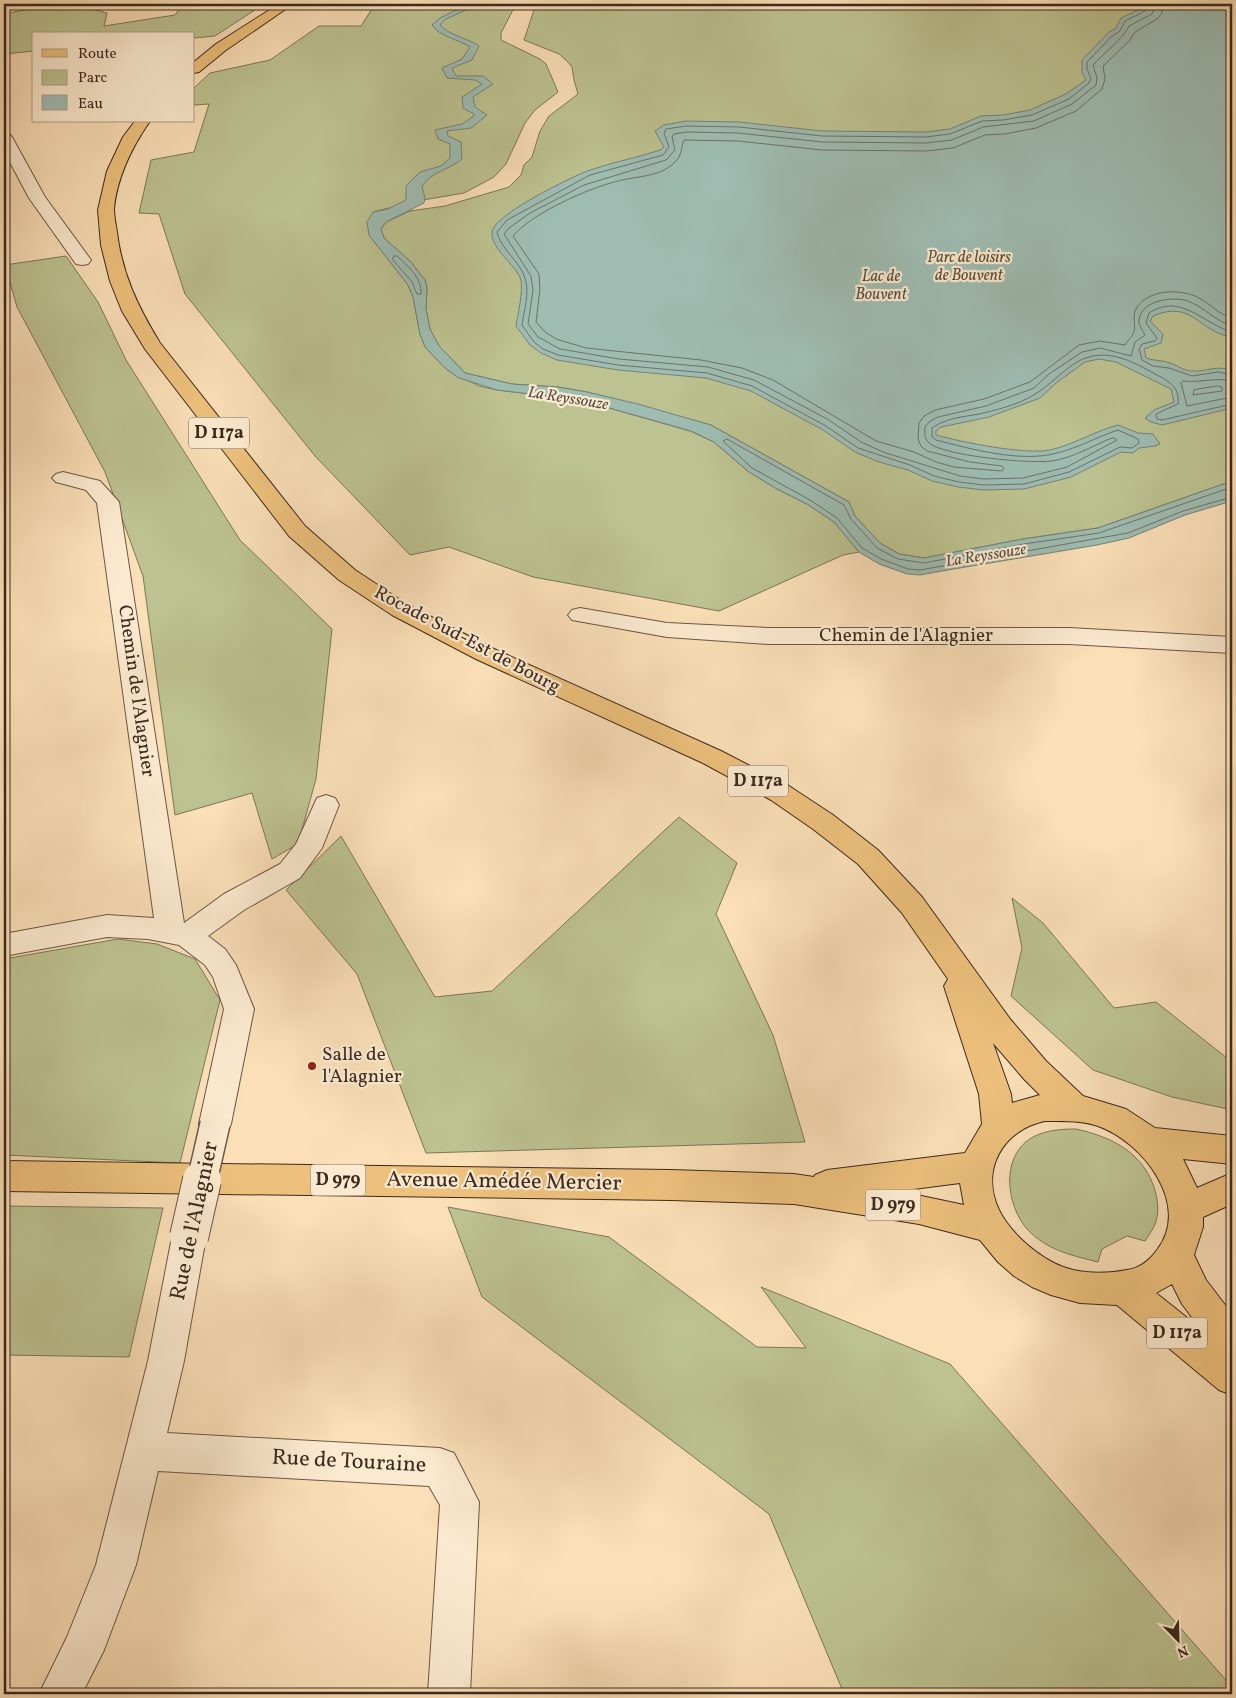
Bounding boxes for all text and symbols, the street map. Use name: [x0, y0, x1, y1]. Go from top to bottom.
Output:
legend: [32, 32, 195, 122]
text: Route: [78, 44, 117, 65]
text: Parc: [78, 68, 107, 89]
text: Eau: [78, 94, 103, 115]
park label: Parc de loisirs de Bouvent: [927, 247, 1011, 287]
water label: Lac de Bouvent: [855, 266, 908, 306]
water label: La Reyssouze: [526, 382, 610, 416]
road number: D 117a: [189, 418, 249, 448]
water label: La Reyssouze: [944, 539, 1028, 573]
street label: Rocade Sud-Est de Bourg: [369, 580, 565, 700]
street label: Chemin de l'Alagnier: [111, 603, 161, 779]
street label: Chemin de l'Alagnier: [819, 623, 993, 649]
road number: D 117a: [728, 766, 788, 796]
place label: Salle de l'Alagnier: [322, 1042, 402, 1090]
marker: Salle de l'Alagnier: [306, 1060, 318, 1072]
street label: Rue de l'Alagnier: [163, 1139, 227, 1303]
road number: D 979: [310, 1164, 366, 1196]
street label: Avenue Amédée Mercier: [386, 1164, 622, 1200]
road number: D 979: [866, 1190, 920, 1220]
road number: D 117a: [1147, 1318, 1207, 1349]
street label: Rue de Touraine: [271, 1442, 427, 1482]
north arrow: [1154, 1616, 1204, 1666]
text: N: [1174, 1640, 1191, 1661]

